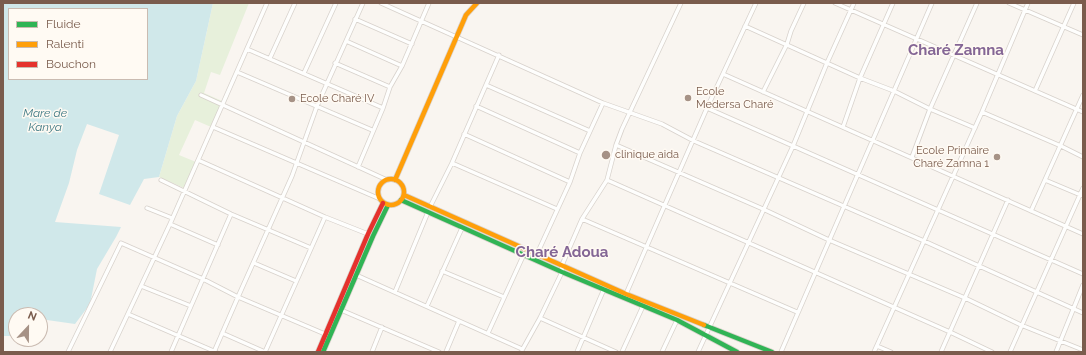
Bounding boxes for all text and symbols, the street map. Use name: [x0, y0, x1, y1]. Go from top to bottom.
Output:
legend: [8, 8, 148, 80]
text: Fluide: [46, 17, 81, 31]
text: Ralenti: [46, 37, 84, 51]
district label: Charé Zamna: [908, 41, 1004, 59]
text: Bouchon: [46, 57, 96, 71]
place label: Ecole Medersa Charé: [696, 85, 773, 111]
place label: Ecole Charé IV: [300, 92, 374, 106]
marker: Ecole Medersa Charé: [683, 93, 693, 103]
marker: Ecole Charé IV: [287, 94, 297, 104]
water label: Mare de Kanya: [23, 106, 67, 134]
place label: Ecole Primaire Charé Zamna 1: [913, 144, 989, 170]
place label: clinique aida: [615, 148, 679, 162]
marker: clinique aida: [600, 149, 612, 161]
marker: Ecole Primaire Charé Zamna 1: [992, 152, 1002, 162]
district label: Charé Adoua: [516, 243, 608, 261]
north arrow: [8, 307, 48, 347]
text: N: [26, 309, 39, 324]

